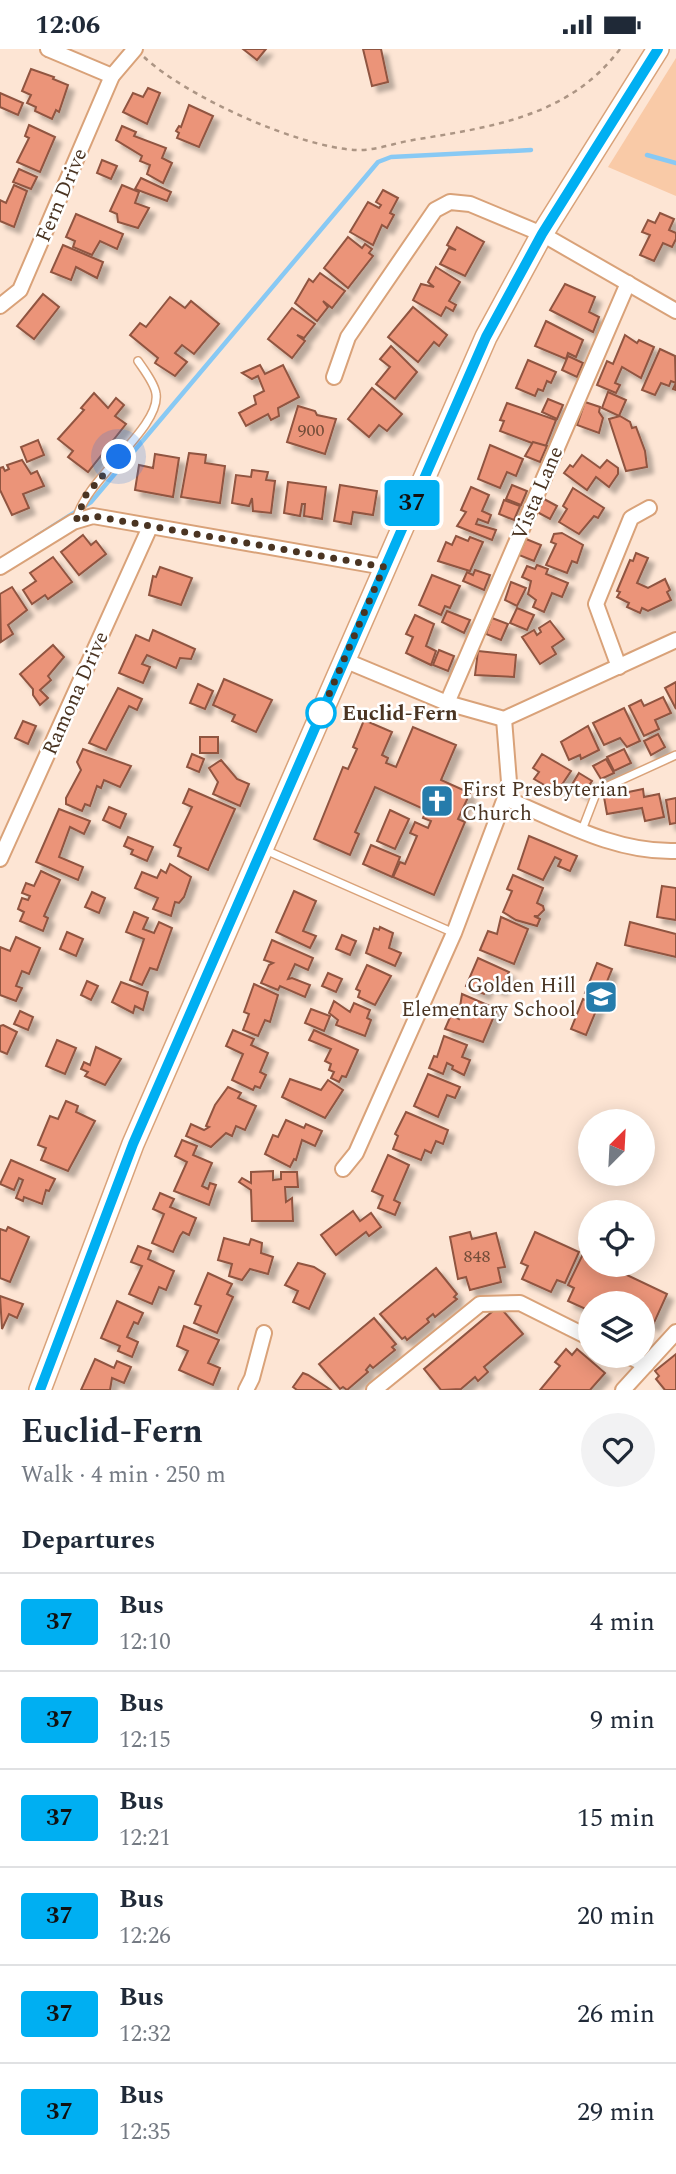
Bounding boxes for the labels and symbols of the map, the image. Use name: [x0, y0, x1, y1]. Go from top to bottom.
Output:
street label: Fern Drive: [28, 143, 96, 248]
house number: 900: [298, 417, 325, 444]
your location: [101, 439, 136, 474]
street label: Vista Lane: [504, 441, 572, 546]
line badge: 37: [380, 480, 444, 526]
street label: Ramona Drive: [34, 626, 118, 761]
marker: Euclid-Fern: [306, 698, 336, 728]
place label: Euclid-Fern: [342, 698, 458, 730]
place label: First Presbyterian Church: [462, 774, 629, 830]
church icon: First Presbyterian Church: [418, 782, 456, 820]
place label: Golden Hill Elementary School: [401, 970, 576, 1026]
school or university icon: Golden Hill Elementary School: [582, 978, 620, 1016]
north arrow: [578, 1109, 654, 1187]
house number: 848: [464, 1243, 491, 1270]

